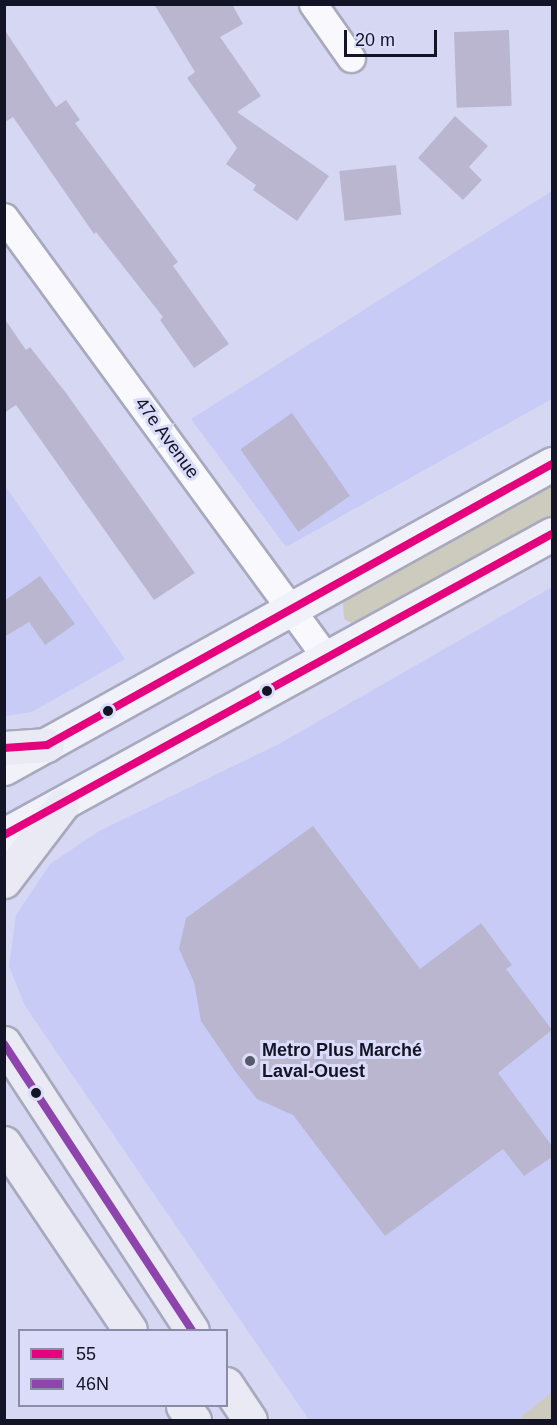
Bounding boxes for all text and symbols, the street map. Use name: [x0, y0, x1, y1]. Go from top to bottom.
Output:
scale bar: [347, 18, 440, 56]
text: 20 m: [355, 30, 395, 50]
street label: 47e Avenue: [130, 393, 204, 483]
unlabelled marker: [261, 685, 273, 697]
unlabelled marker: [102, 705, 114, 717]
place label: Metro Plus Marché Laval-Ouest: [262, 1040, 422, 1082]
marker: Metro Plus Marché Laval-Ouest: [243, 1054, 257, 1068]
unlabelled marker: [30, 1087, 42, 1099]
legend: [18, 1329, 228, 1407]
text: 55: [76, 1344, 96, 1364]
text: 46N: [76, 1374, 109, 1394]

